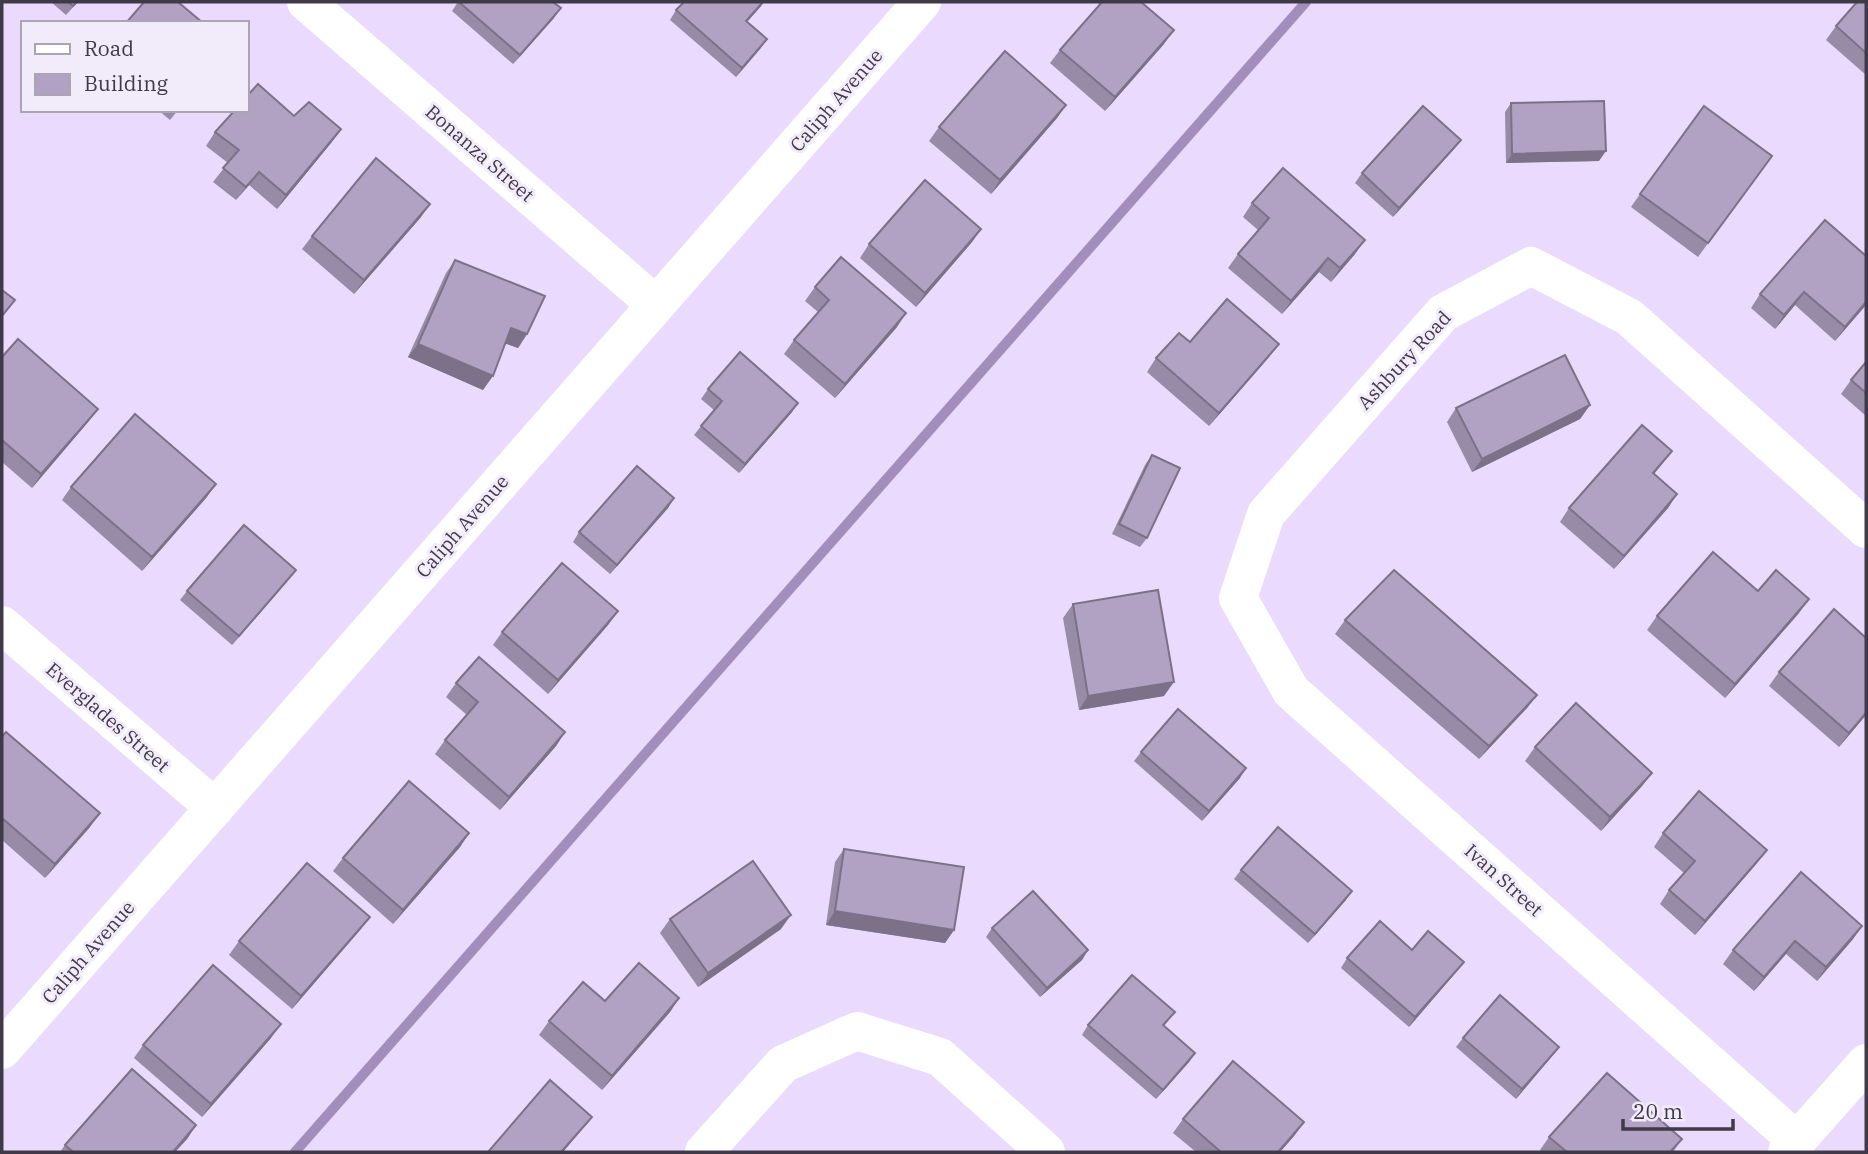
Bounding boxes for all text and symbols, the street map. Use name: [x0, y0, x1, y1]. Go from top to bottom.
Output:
legend: [21, 21, 248, 112]
text: Road: [84, 34, 134, 62]
street label: Caliph Avenue: [785, 43, 887, 157]
text: Building: [84, 69, 169, 97]
street label: Bonanza Street: [421, 99, 539, 207]
street label: Ashbury Road: [1352, 306, 1456, 414]
street label: Caliph Avenue: [411, 469, 513, 583]
street label: Everglades Street: [41, 657, 175, 777]
street label: Ivan Street: [1460, 839, 1548, 921]
street label: Caliph Avenue: [37, 895, 139, 1009]
scale bar: [1623, 1088, 1733, 1132]
text: 20 m: [1633, 1097, 1683, 1125]

